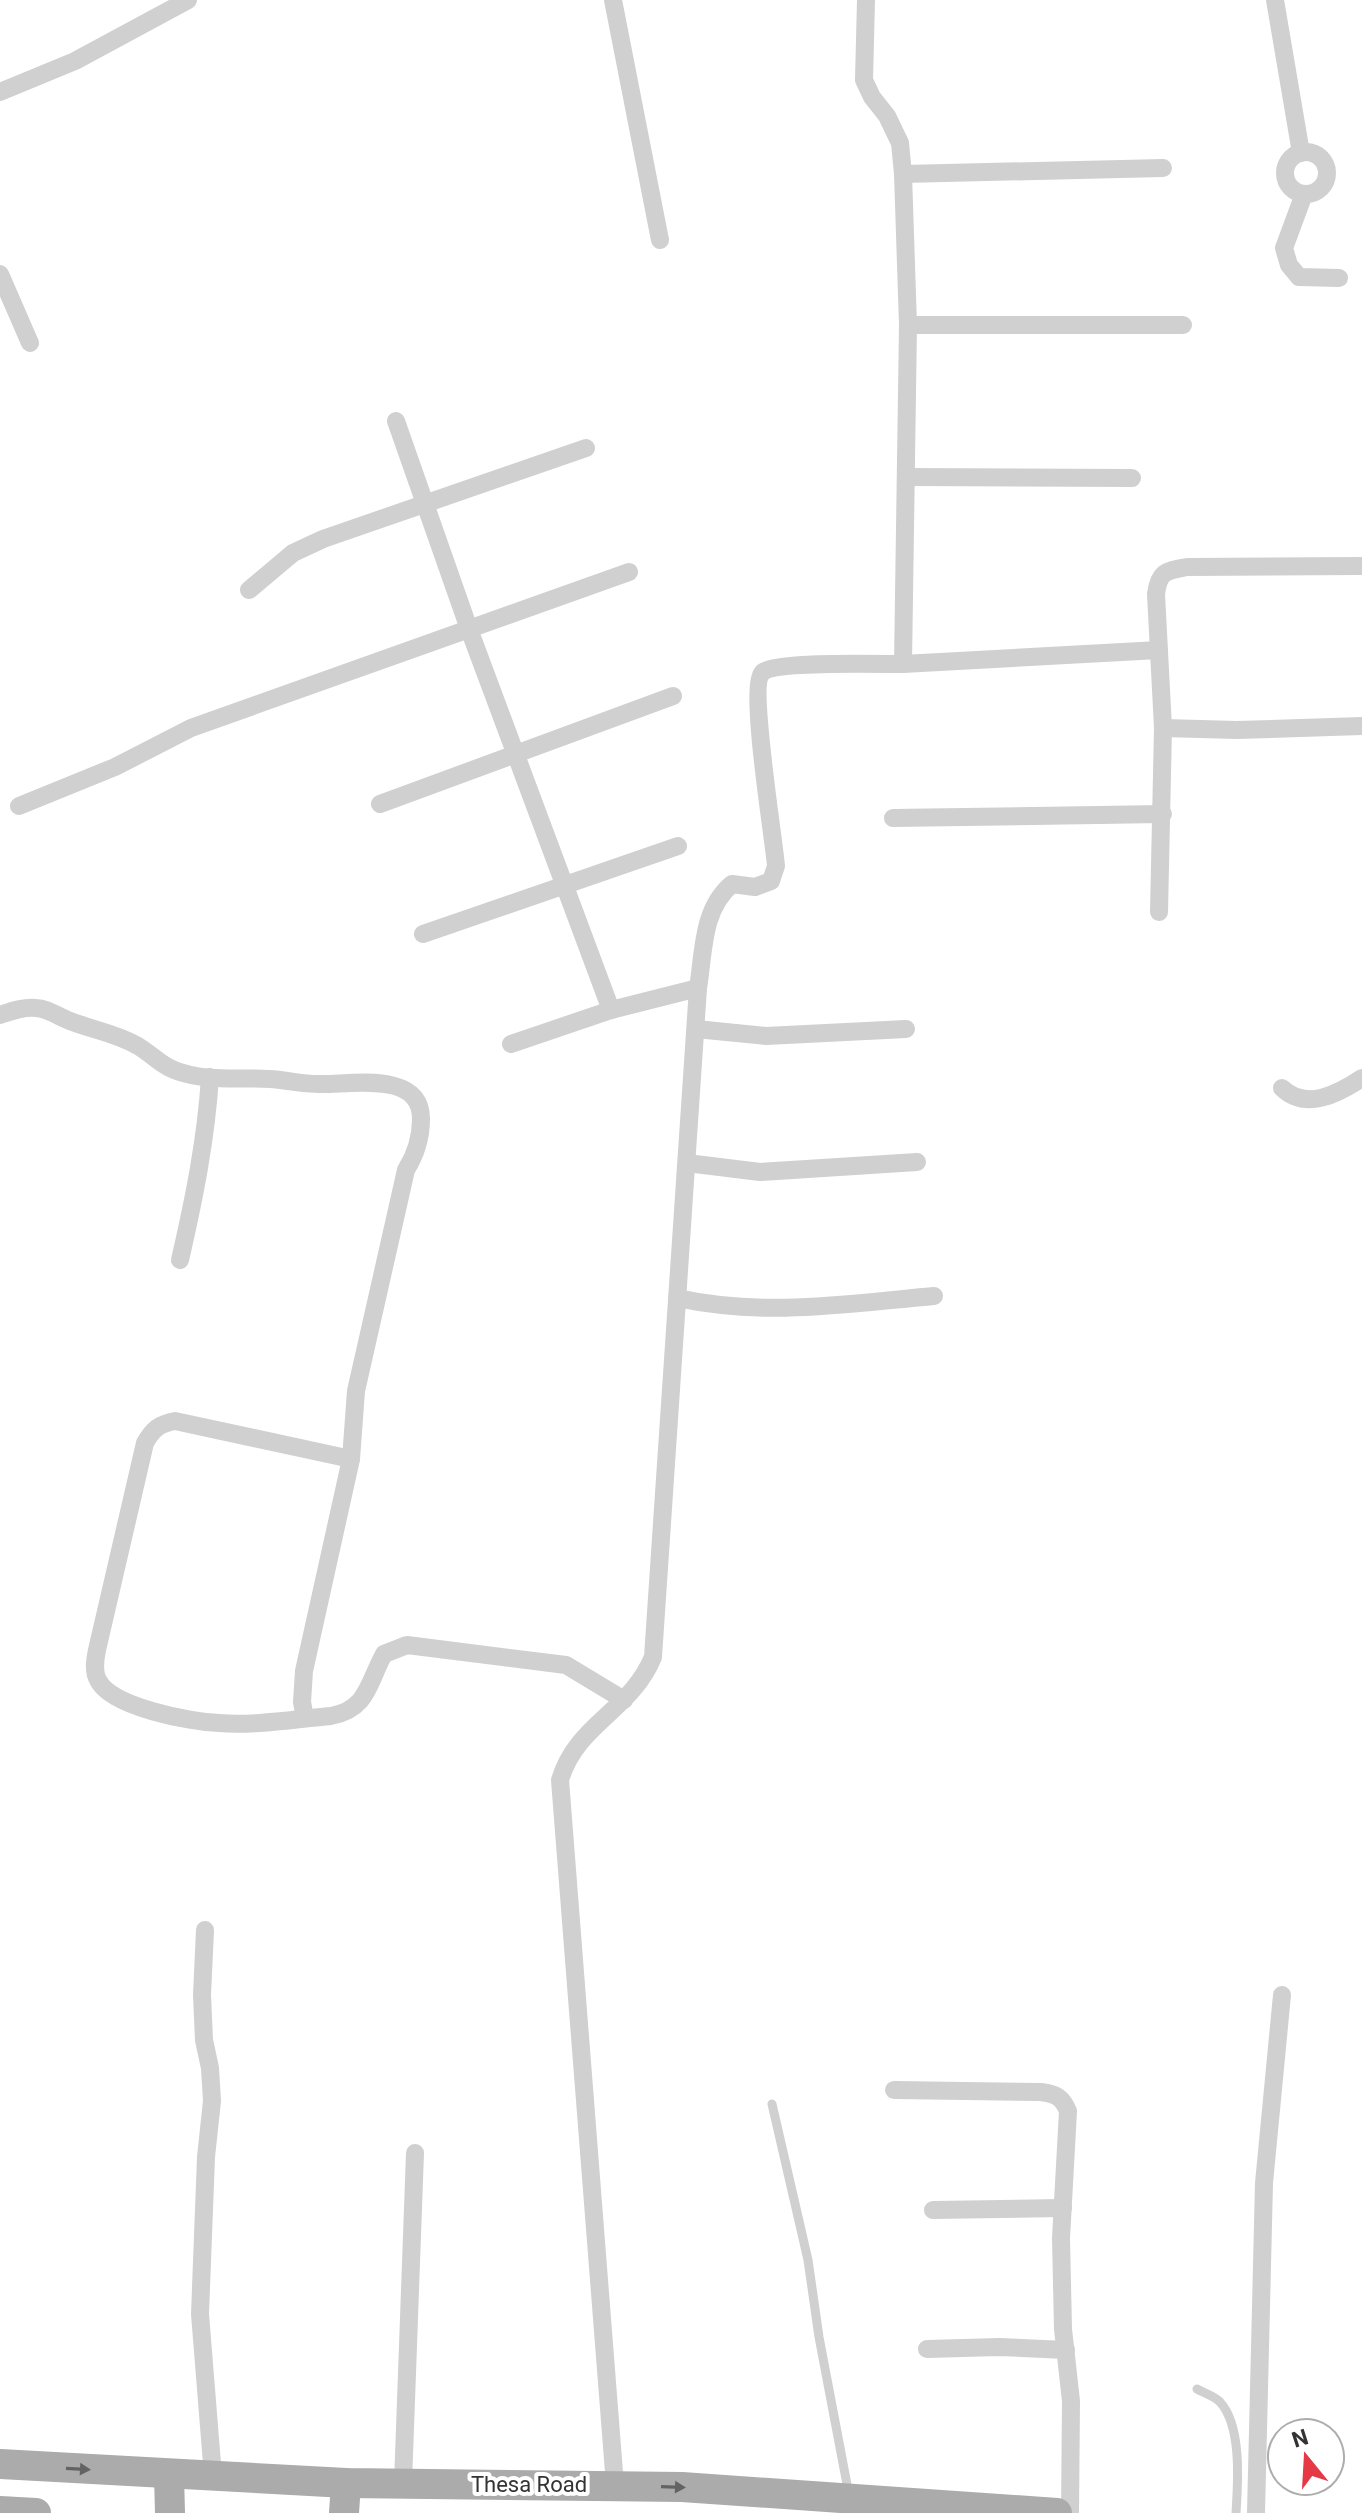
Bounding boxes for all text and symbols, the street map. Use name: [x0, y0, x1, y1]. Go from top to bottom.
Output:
north arrow: [1266, 2417, 1346, 2497]
text: N: [1289, 2424, 1311, 2453]
one-way arrow: [66, 2463, 91, 2476]
street label: Thesa Road: [471, 2472, 587, 2497]
one-way arrow: [661, 2480, 686, 2493]

